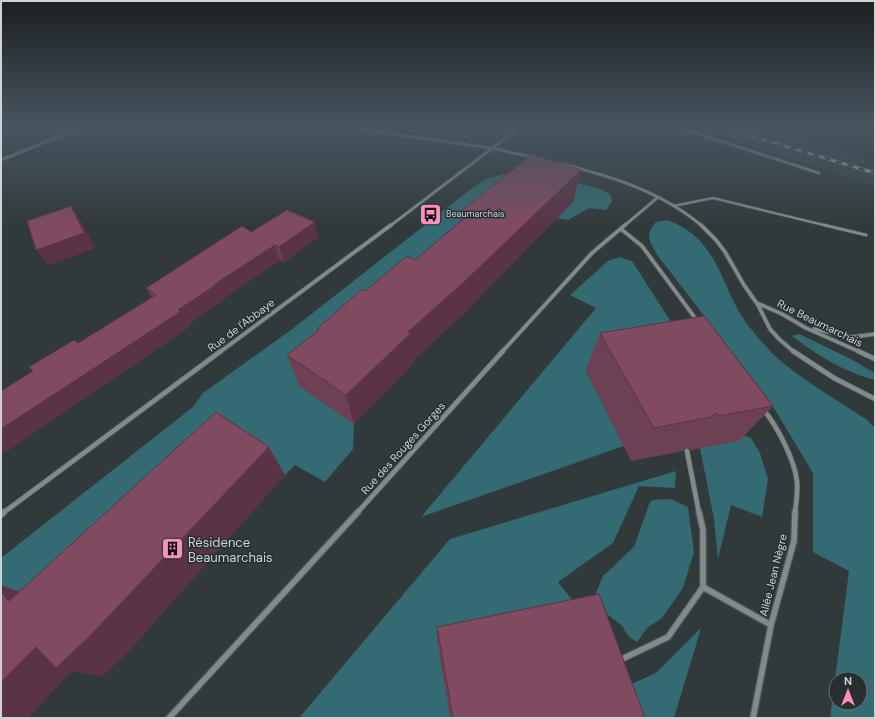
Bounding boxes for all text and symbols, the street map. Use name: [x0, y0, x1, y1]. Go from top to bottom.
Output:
bus stop icon: Beaumarchais: [417, 201, 443, 227]
place label: Beaumarchais: [446, 208, 505, 220]
street label: Rue de l'Abbaye: [205, 295, 277, 355]
street label: Rue Beaumarchais: [775, 296, 865, 350]
street label: Rue des Rouges Gorges: [358, 399, 448, 497]
street label: Allée Jean Nègre: [756, 532, 790, 618]
place label: Résidence Beaumarchais: [188, 534, 273, 566]
building icon: Résidence Beaumarchais: [160, 536, 186, 562]
north arrow: [828, 671, 868, 711]
text: N: [844, 674, 852, 688]

